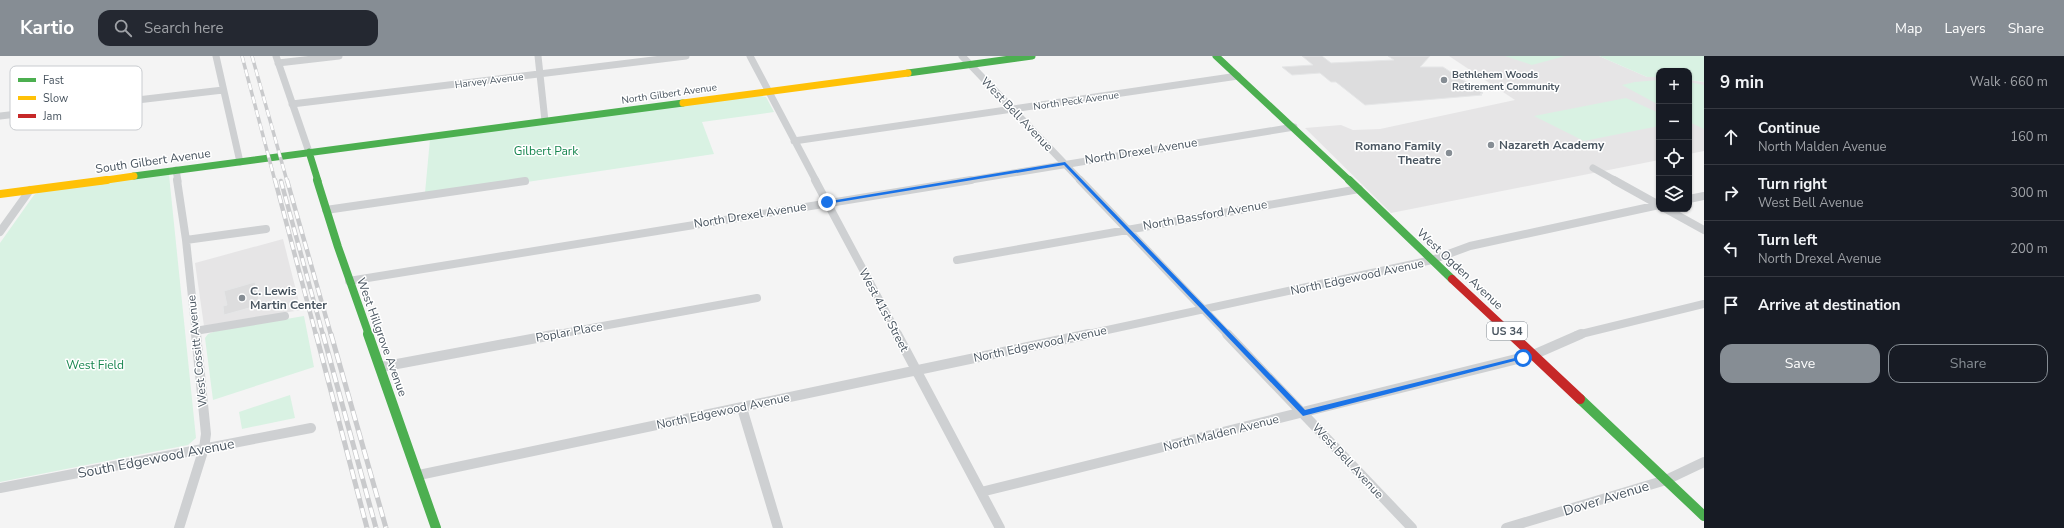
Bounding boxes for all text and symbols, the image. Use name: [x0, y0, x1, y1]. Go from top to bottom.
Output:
search box: [98, 10, 378, 46]
text: Kartio: [20, 15, 74, 41]
icon: search: [112, 17, 134, 39]
text: Search here: [144, 18, 224, 38]
text: Map: [1895, 19, 1922, 38]
text: Layers: [1944, 19, 1986, 38]
text: Share: [2008, 19, 2044, 38]
legend: [10, 66, 142, 130]
place label: Bethlehem Woods Retirement Community: [1452, 68, 1560, 94]
map controls: [1656, 68, 1692, 212]
button: +: [1656, 68, 1692, 104]
street label: Harvey Avenue: [454, 70, 524, 92]
text: 9 min: [1720, 71, 1764, 94]
text: Fast: [43, 73, 64, 88]
street label: West Bell Avenue: [977, 73, 1057, 155]
text: Walk · 660 m: [1970, 73, 2048, 91]
marker: Bethlehem Woods Retirement Community: [1439, 75, 1449, 85]
street label: North Gilbert Avenue: [621, 80, 718, 108]
street label: North Peck Avenue: [1032, 88, 1120, 114]
text: Slow: [43, 91, 68, 106]
button: −: [1656, 104, 1692, 140]
text: Jam: [42, 109, 62, 124]
text: Continue: [1758, 118, 1820, 138]
icon: ahead: [1720, 126, 1742, 148]
text: 160 m: [2010, 128, 2048, 146]
street label: North Drexel Avenue: [1084, 134, 1198, 168]
place label: Nazareth Academy: [1499, 137, 1605, 153]
place label: Romano Family Theatre: [1355, 138, 1442, 168]
text: North Malden Avenue: [1758, 138, 1886, 156]
marker: Nazareth Academy: [1486, 140, 1496, 150]
button: locate: [1656, 140, 1692, 176]
park label: Gilbert Park: [514, 143, 579, 159]
street label: South Gilbert Avenue: [94, 145, 212, 177]
marker: Romano Family Theatre: [1444, 148, 1454, 158]
text: Turn right: [1758, 174, 1827, 194]
button: layers: [1656, 176, 1692, 212]
icon: right: [1720, 182, 1742, 204]
text: 300 m: [2010, 184, 2048, 202]
route end: [818, 193, 836, 211]
text: West Bell Avenue: [1758, 194, 1864, 212]
street label: North Bassford Avenue: [1142, 196, 1268, 234]
street label: North Drexel Avenue: [693, 198, 807, 232]
street label: West Ogden Avenue: [1413, 225, 1507, 313]
text: Turn left: [1758, 230, 1817, 250]
icon: left: [1720, 238, 1742, 260]
text: 200 m: [2010, 240, 2048, 258]
text: North Drexel Avenue: [1758, 250, 1881, 268]
street label: North Edgewood Avenue: [1289, 255, 1425, 299]
street label: West 41st Street: [855, 266, 913, 355]
street label: West Hillgrove Avenue: [353, 275, 411, 399]
place label: C. Lewis Martin Center: [250, 283, 327, 313]
marker: C. Lewis Martin Center: [237, 293, 247, 303]
street label: West Cossitt Avenue: [183, 294, 211, 408]
icon: arrive: [1720, 294, 1742, 316]
text: Arrive at destination: [1758, 295, 1901, 315]
street label: Poplar Place: [534, 318, 604, 346]
street label: North Edgewood Avenue: [972, 322, 1108, 366]
road number: US 34: [1487, 322, 1527, 340]
button: Save: [1720, 344, 1880, 383]
button: Share: [1888, 344, 2048, 383]
route start: [1514, 349, 1532, 367]
park label: West Field: [66, 357, 124, 373]
street label: North Edgewood Avenue: [655, 389, 791, 433]
street label: North Malden Avenue: [1162, 411, 1280, 455]
street label: West Bell Avenue: [1309, 420, 1387, 502]
street label: South Edgewood Avenue: [76, 434, 236, 483]
street label: Dover Avenue: [1561, 476, 1651, 521]

